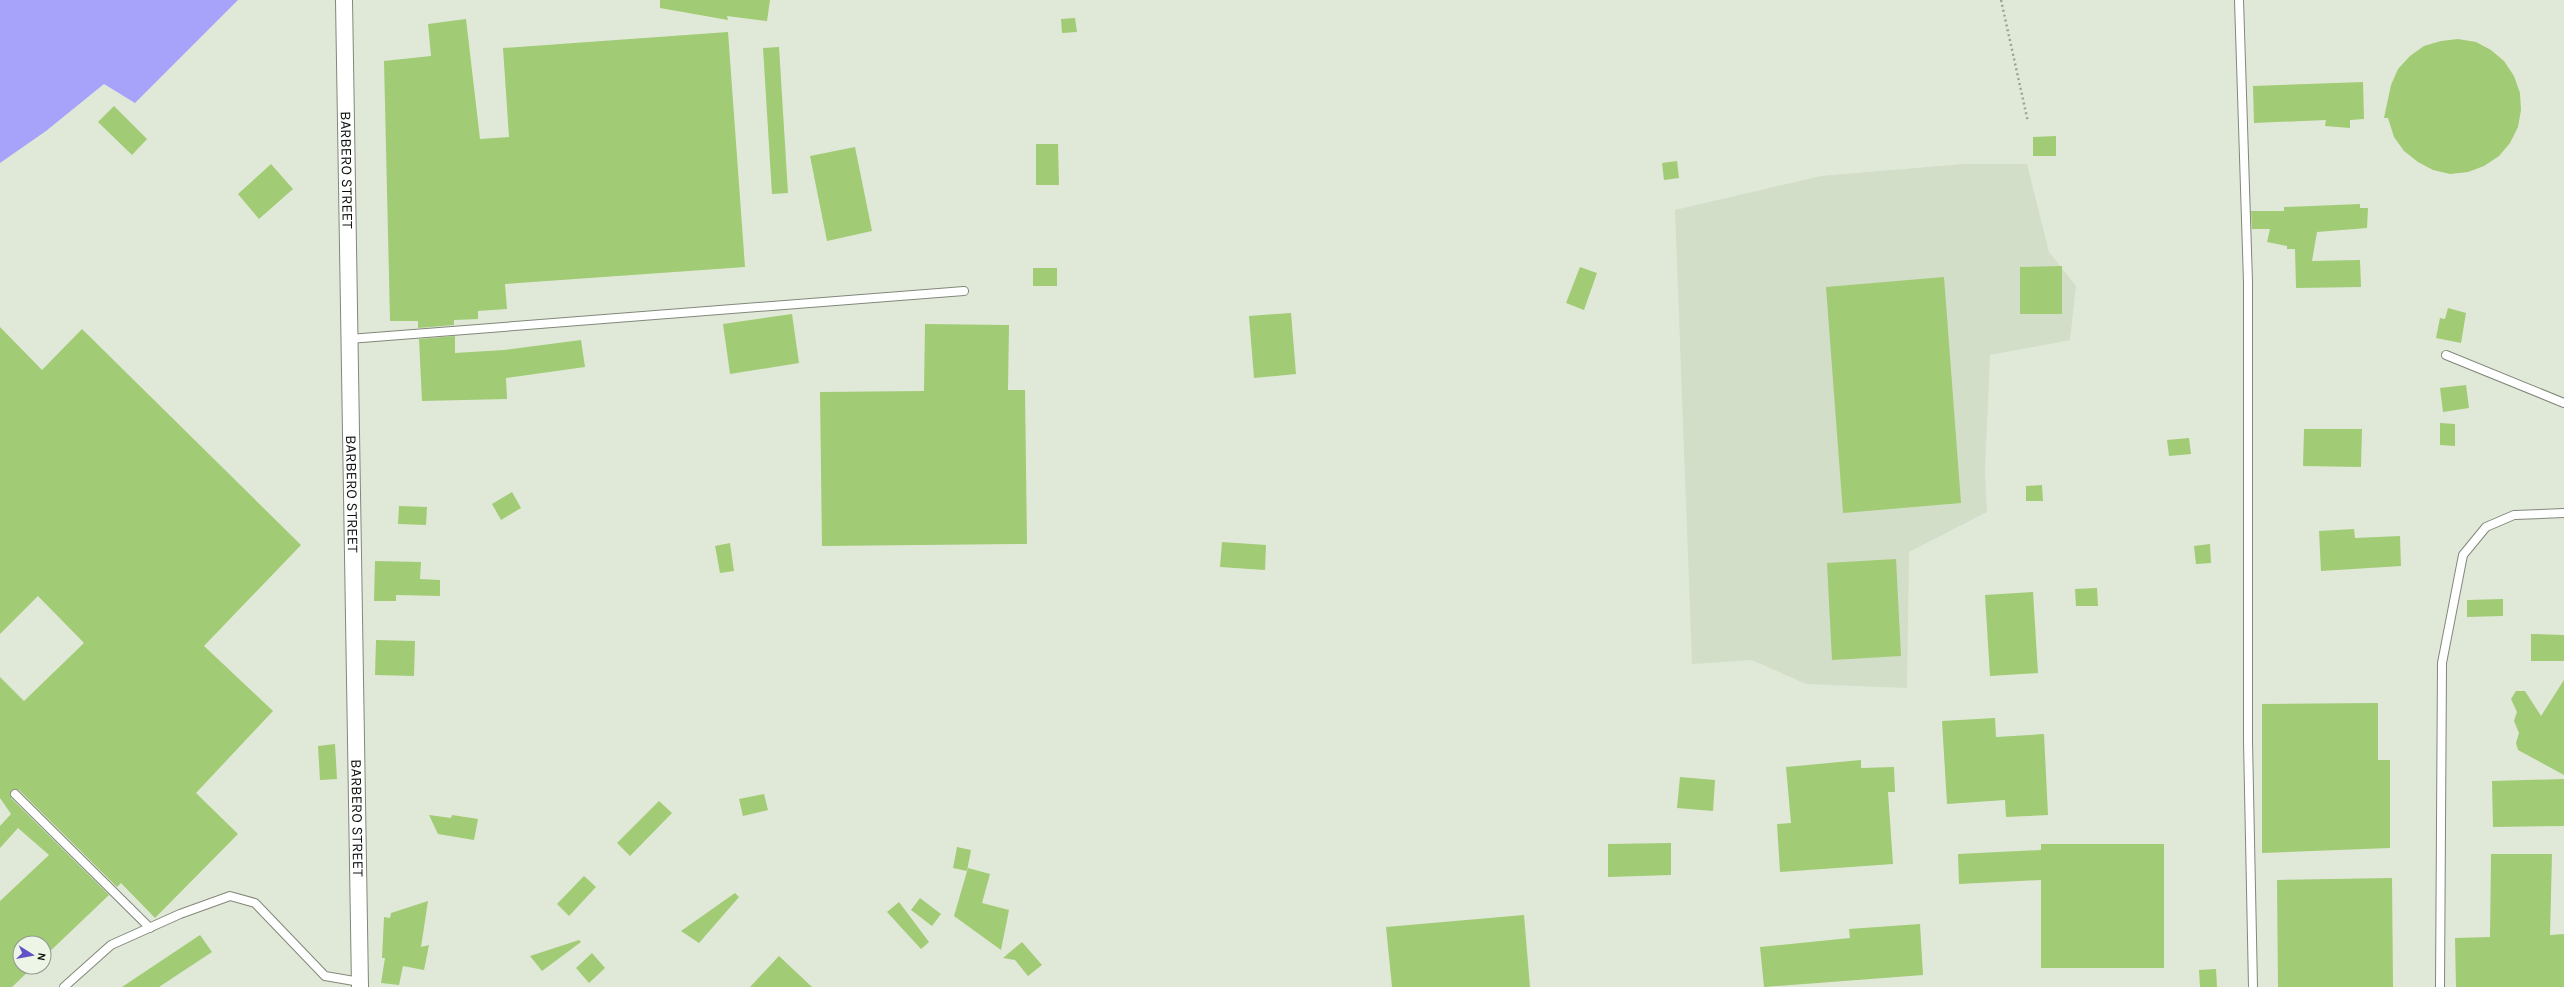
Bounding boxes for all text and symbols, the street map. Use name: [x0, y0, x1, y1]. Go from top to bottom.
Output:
street label: BARBERO STREET: [337, 111, 357, 229]
street label: BARBERO STREET: [342, 435, 362, 553]
street label: BARBERO STREET: [347, 759, 367, 877]
north arrow: [12, 935, 52, 975]
text: N: [34, 952, 48, 962]

